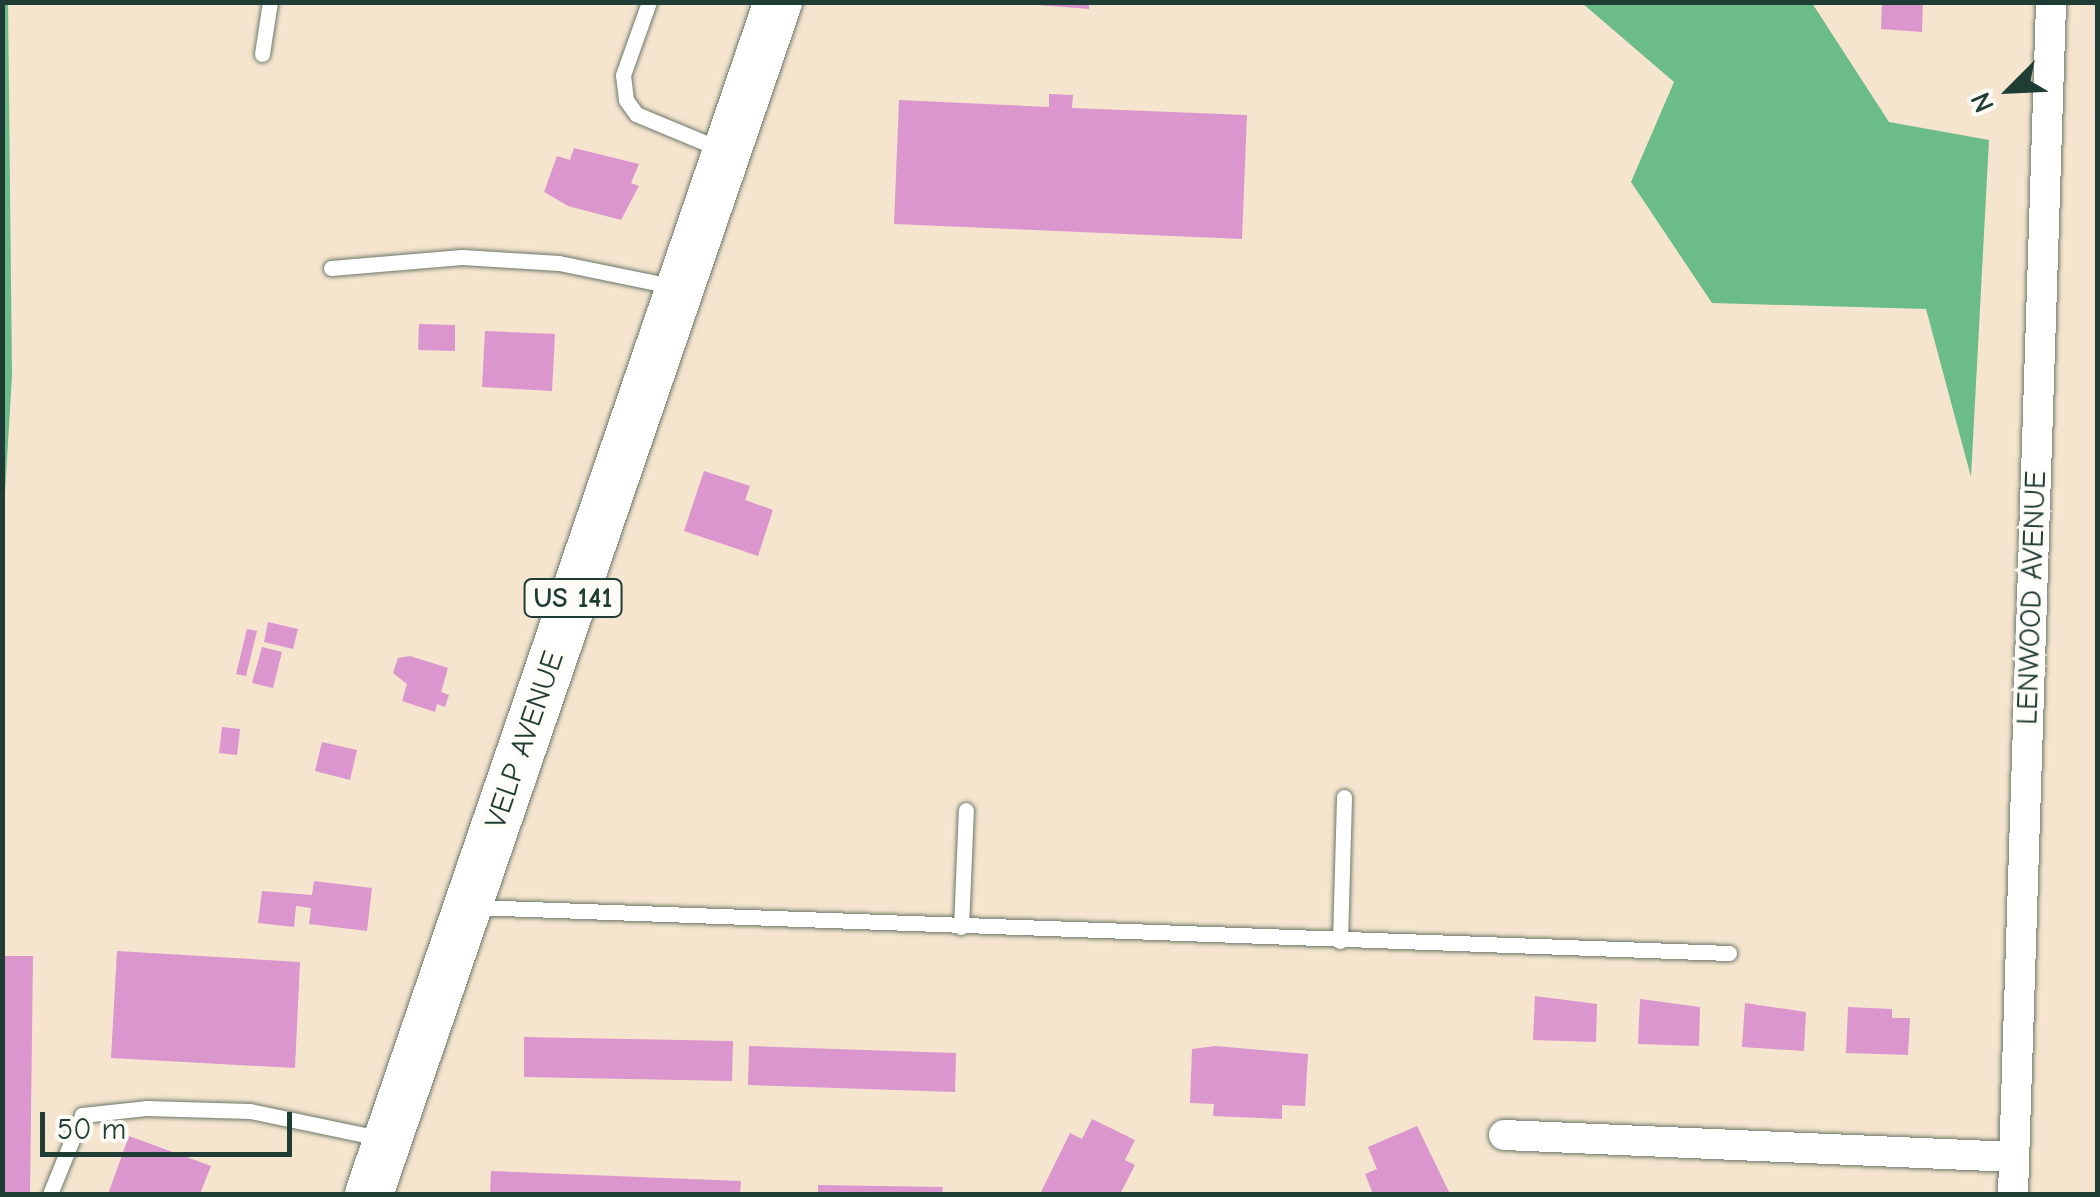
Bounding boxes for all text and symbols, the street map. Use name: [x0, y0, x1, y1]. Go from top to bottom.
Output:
north arrow: [1960, 40, 2060, 140]
text: N: [1964, 87, 2001, 117]
street label: LENWOOD AVENUE: [2010, 470, 2054, 726]
road number: US 141: [523, 575, 623, 621]
street label: VELP AVENUE: [478, 647, 572, 833]
scale bar: [45, 1092, 298, 1154]
text: 50 m: [57, 1112, 126, 1147]

